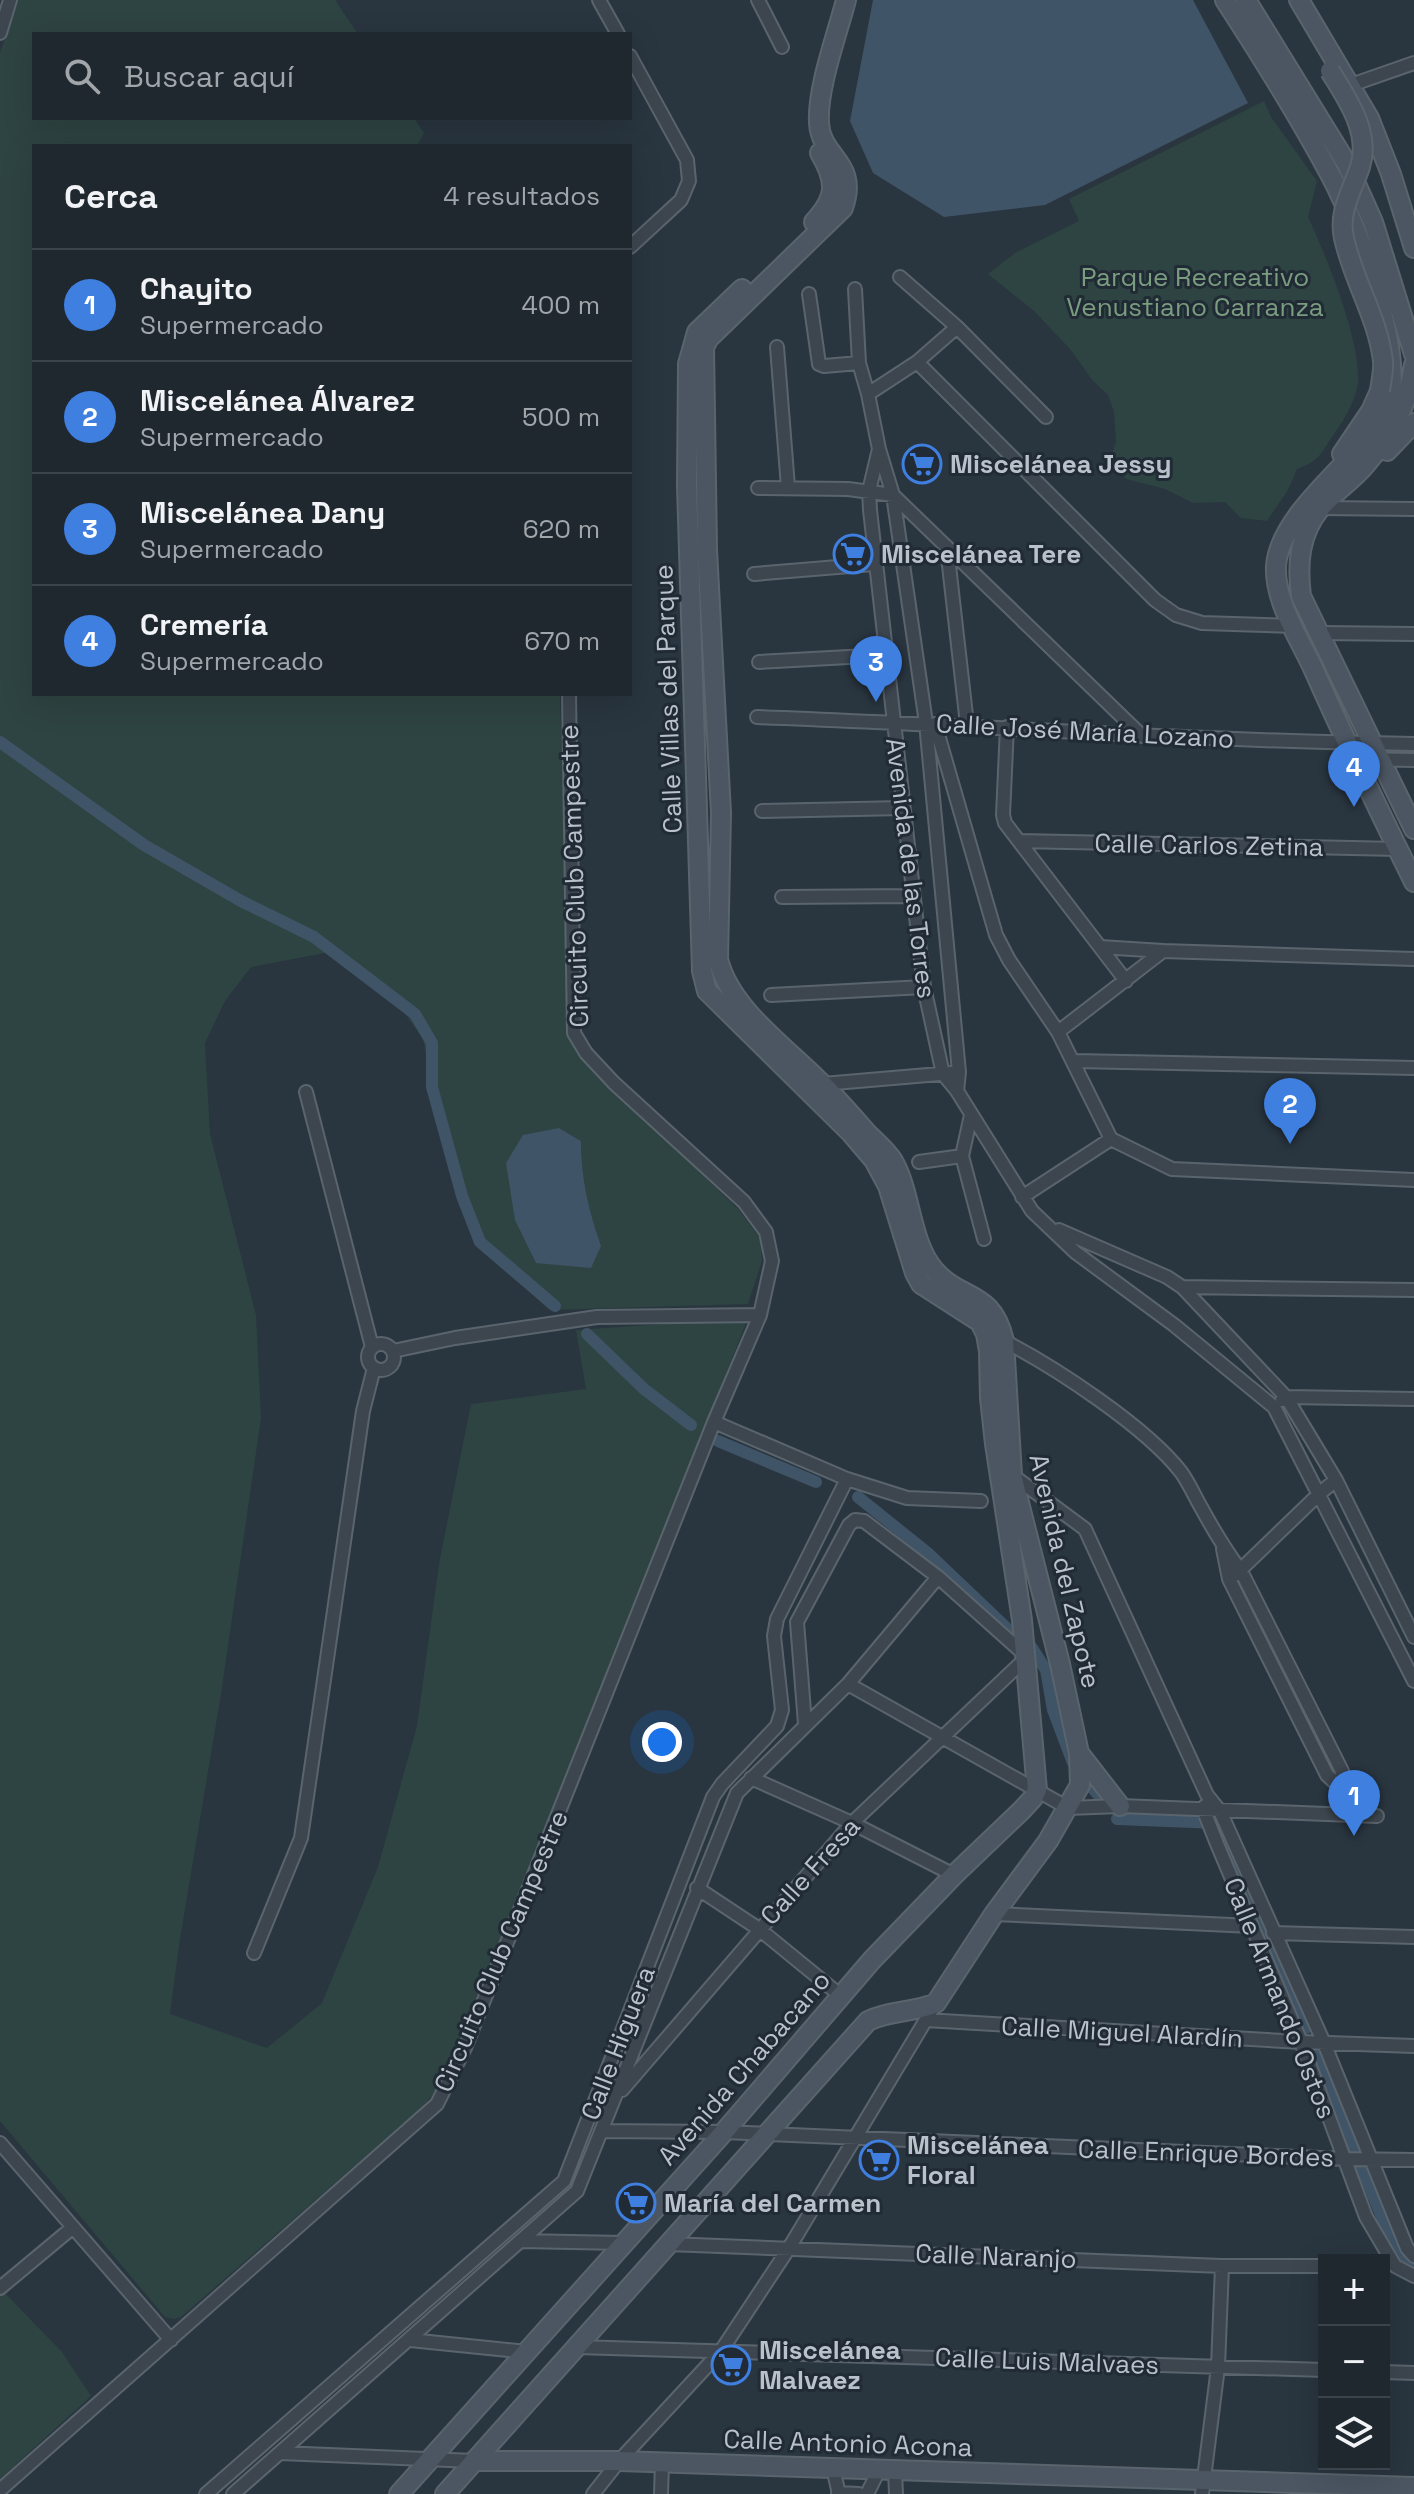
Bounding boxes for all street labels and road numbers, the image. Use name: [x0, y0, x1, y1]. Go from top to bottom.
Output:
street label: Calle Villas del Parque: [646, 564, 690, 834]
street label: Calle José María Lozano: [935, 706, 1235, 756]
street label: Circuito Club Campestre: [552, 724, 596, 1028]
street label: Avenida de las Torres: [878, 736, 944, 1000]
street label: Calle Carlos Zetina: [1094, 826, 1324, 864]
street label: Avenida del Zapote: [1021, 1450, 1109, 1692]
street label: Circuito Club Campestre: [426, 1805, 576, 2097]
street label: Calle Fresa: [753, 1810, 867, 1932]
street label: Calle Armando Ostos: [1216, 1872, 1344, 2124]
street label: Calle Higuera: [573, 1961, 663, 2125]
street label: Avenida Chabacano: [650, 1964, 838, 2172]
street label: Calle Miguel Alardín: [1000, 2009, 1244, 2055]
street label: Calle Enrique Bordes: [1077, 2132, 1335, 2174]
street label: Calle Naranjo: [915, 2236, 1077, 2276]
street label: Calle Luis Malvaes: [934, 2340, 1160, 2382]
street label: Calle Antonio Acona: [723, 2422, 973, 2464]

